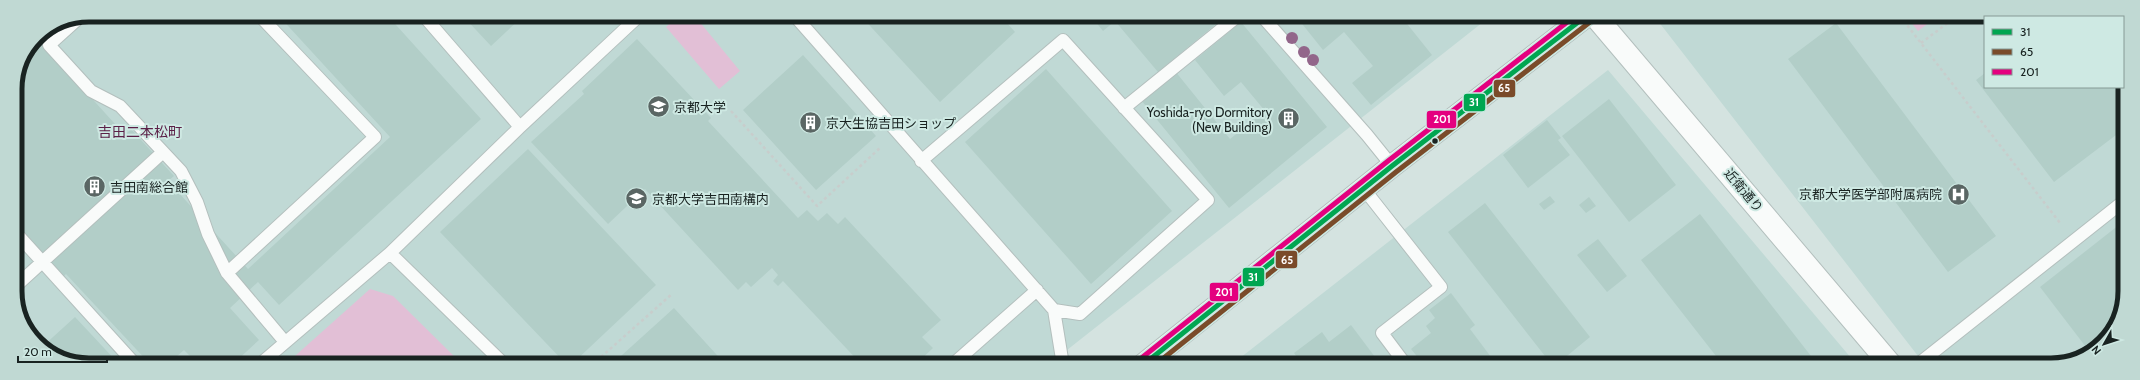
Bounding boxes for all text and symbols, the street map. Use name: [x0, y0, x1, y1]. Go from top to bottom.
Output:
legend: [1984, 16, 2124, 88]
text: 31: [2020, 24, 2030, 39]
text: 65: [2020, 44, 2033, 59]
text: 201: [2020, 64, 2039, 79]
line badge: 65: [1493, 79, 1516, 98]
text: 65: [1498, 81, 1510, 95]
line badge: 31: [1463, 93, 1486, 112]
school or university icon: 京都大学: [645, 94, 671, 120]
text: 31: [1469, 95, 1479, 109]
place label: 京都大学: [674, 99, 726, 115]
place label: Yoshida-ryo Dormitory (New Building): [1146, 104, 1272, 135]
building icon: Yoshida-ryo Dormitory (New Building): [1275, 106, 1301, 132]
building icon: 京大生協吉田ショップ: [797, 110, 823, 136]
line badge: 201: [1426, 110, 1457, 129]
text: 201: [1433, 112, 1451, 126]
place label: 京大生協吉田ショップ: [826, 115, 956, 131]
district label: 吉田二本松町: [98, 123, 182, 141]
unlabelled marker: [1430, 136, 1440, 146]
street label: 近衛通り: [1721, 165, 1767, 215]
building icon: 吉田南総合館: [82, 174, 108, 200]
place label: 吉田南総合館: [110, 179, 188, 195]
hospital icon: 京都大学医学部附属病院: [1945, 181, 1971, 207]
school or university icon: 京都大学吉田南構内: [624, 186, 650, 212]
place label: 京都大学医学部附属病院: [1799, 186, 1942, 202]
place label: 京都大学吉田南構内: [652, 191, 769, 207]
line badge: 65: [1275, 250, 1298, 269]
text: 65: [1281, 253, 1293, 267]
line badge: 31: [1242, 267, 1265, 287]
text: 31: [1248, 270, 1258, 284]
line badge: 201: [1209, 282, 1239, 302]
text: 201: [1215, 285, 1233, 299]
north arrow: [2084, 324, 2124, 364]
scale bar: [18, 338, 107, 364]
text: N: [2088, 343, 2104, 358]
text: 20 m: [24, 344, 52, 359]

